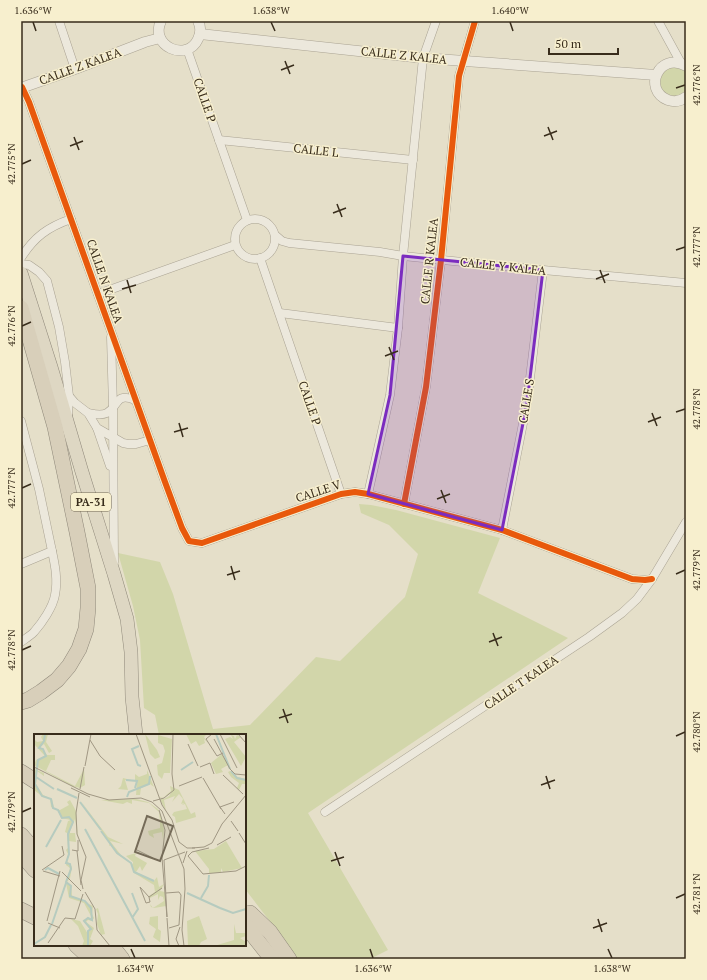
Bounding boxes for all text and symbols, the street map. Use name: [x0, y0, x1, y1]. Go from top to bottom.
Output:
text: 1.636°W: [14, 4, 52, 17]
text: 1.638°W: [252, 4, 290, 17]
text: 1.640°W: [491, 4, 529, 17]
scale bar: [549, 30, 618, 56]
text: 50 m: [555, 36, 582, 51]
street label: CALLE Z KALEA: [360, 43, 449, 67]
street label: CALLE Z KALEA: [37, 44, 124, 88]
text: 42.776°N: [690, 64, 703, 106]
street label: CALLE P: [190, 76, 220, 124]
street label: CALLE L: [293, 140, 340, 160]
text: 42.775°N: [5, 143, 18, 185]
street label: CALLE R KALEA: [417, 216, 441, 305]
text: 42.777°N: [690, 226, 703, 268]
street label: CALLE N KALEA: [84, 237, 127, 326]
street label: CALLE Y KALEA: [459, 254, 548, 278]
text: 42.776°N: [5, 305, 18, 347]
street label: CALLE S: [515, 378, 537, 424]
street label: CALLE P: [295, 379, 325, 427]
text: 42.778°N: [690, 388, 703, 430]
text: 42.777°N: [5, 467, 18, 509]
street label: CALLE V: [294, 476, 343, 505]
road number: PA-31: [71, 493, 111, 511]
text: 42.779°N: [690, 549, 703, 591]
text: 42.778°N: [5, 629, 18, 671]
street label: CALLE T KALEA: [481, 651, 562, 712]
text: 42.780°N: [690, 711, 703, 753]
inset map: [34, 734, 246, 946]
text: 42.779°N: [5, 791, 18, 833]
text: 42.781°N: [690, 873, 703, 915]
text: 1.634°W: [116, 962, 154, 975]
text: 1.636°W: [354, 962, 392, 975]
text: 1.638°W: [593, 962, 631, 975]

